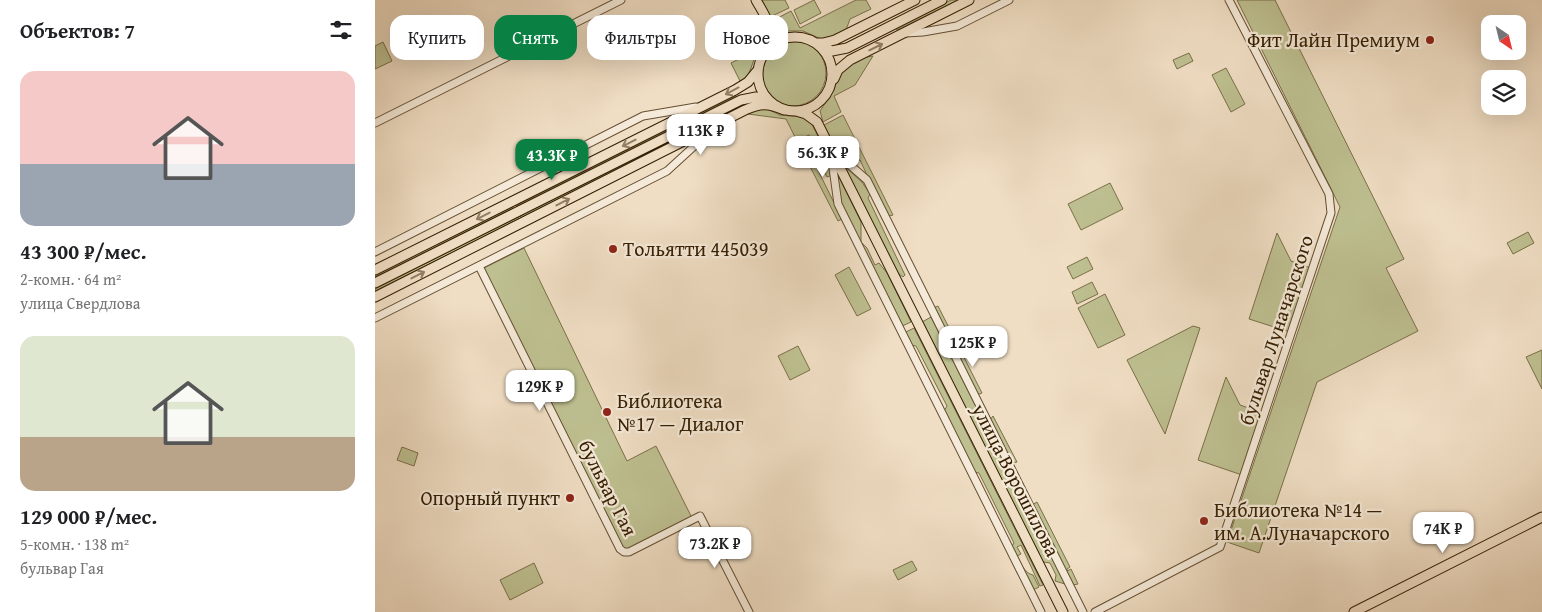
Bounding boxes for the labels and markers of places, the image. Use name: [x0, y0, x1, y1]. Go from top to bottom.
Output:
place label: Фит Лайн Премиум: [1247, 25, 1420, 54]
marker: Фит Лайн Премиум: [1424, 34, 1436, 46]
pin: 113K ₽: [660, 114, 742, 156]
pin: 56.3K ₽: [777, 136, 869, 178]
pin: 43.3K ₽: [506, 138, 598, 181]
place label: Тольятти 445039: [623, 234, 768, 263]
marker: Тольятти 445039: [607, 243, 619, 255]
pin: 125K ₽: [932, 326, 1014, 368]
pin: 129K ₽: [499, 370, 581, 412]
place label: Библиотека №17 — Диалог: [617, 386, 744, 438]
marker: Библиотека №17 — Диалог: [601, 406, 613, 418]
place label: Опорный пункт: [420, 483, 560, 512]
marker: Опорный пункт: [564, 492, 576, 504]
place label: Библиотека №14 — им. А.Луначарского: [1214, 495, 1390, 547]
pin: 74K ₽: [1408, 512, 1478, 554]
marker: Библиотека №14 — им. А.Луначарского: [1198, 515, 1210, 527]
pin: 73.2K ₽: [669, 526, 761, 569]

